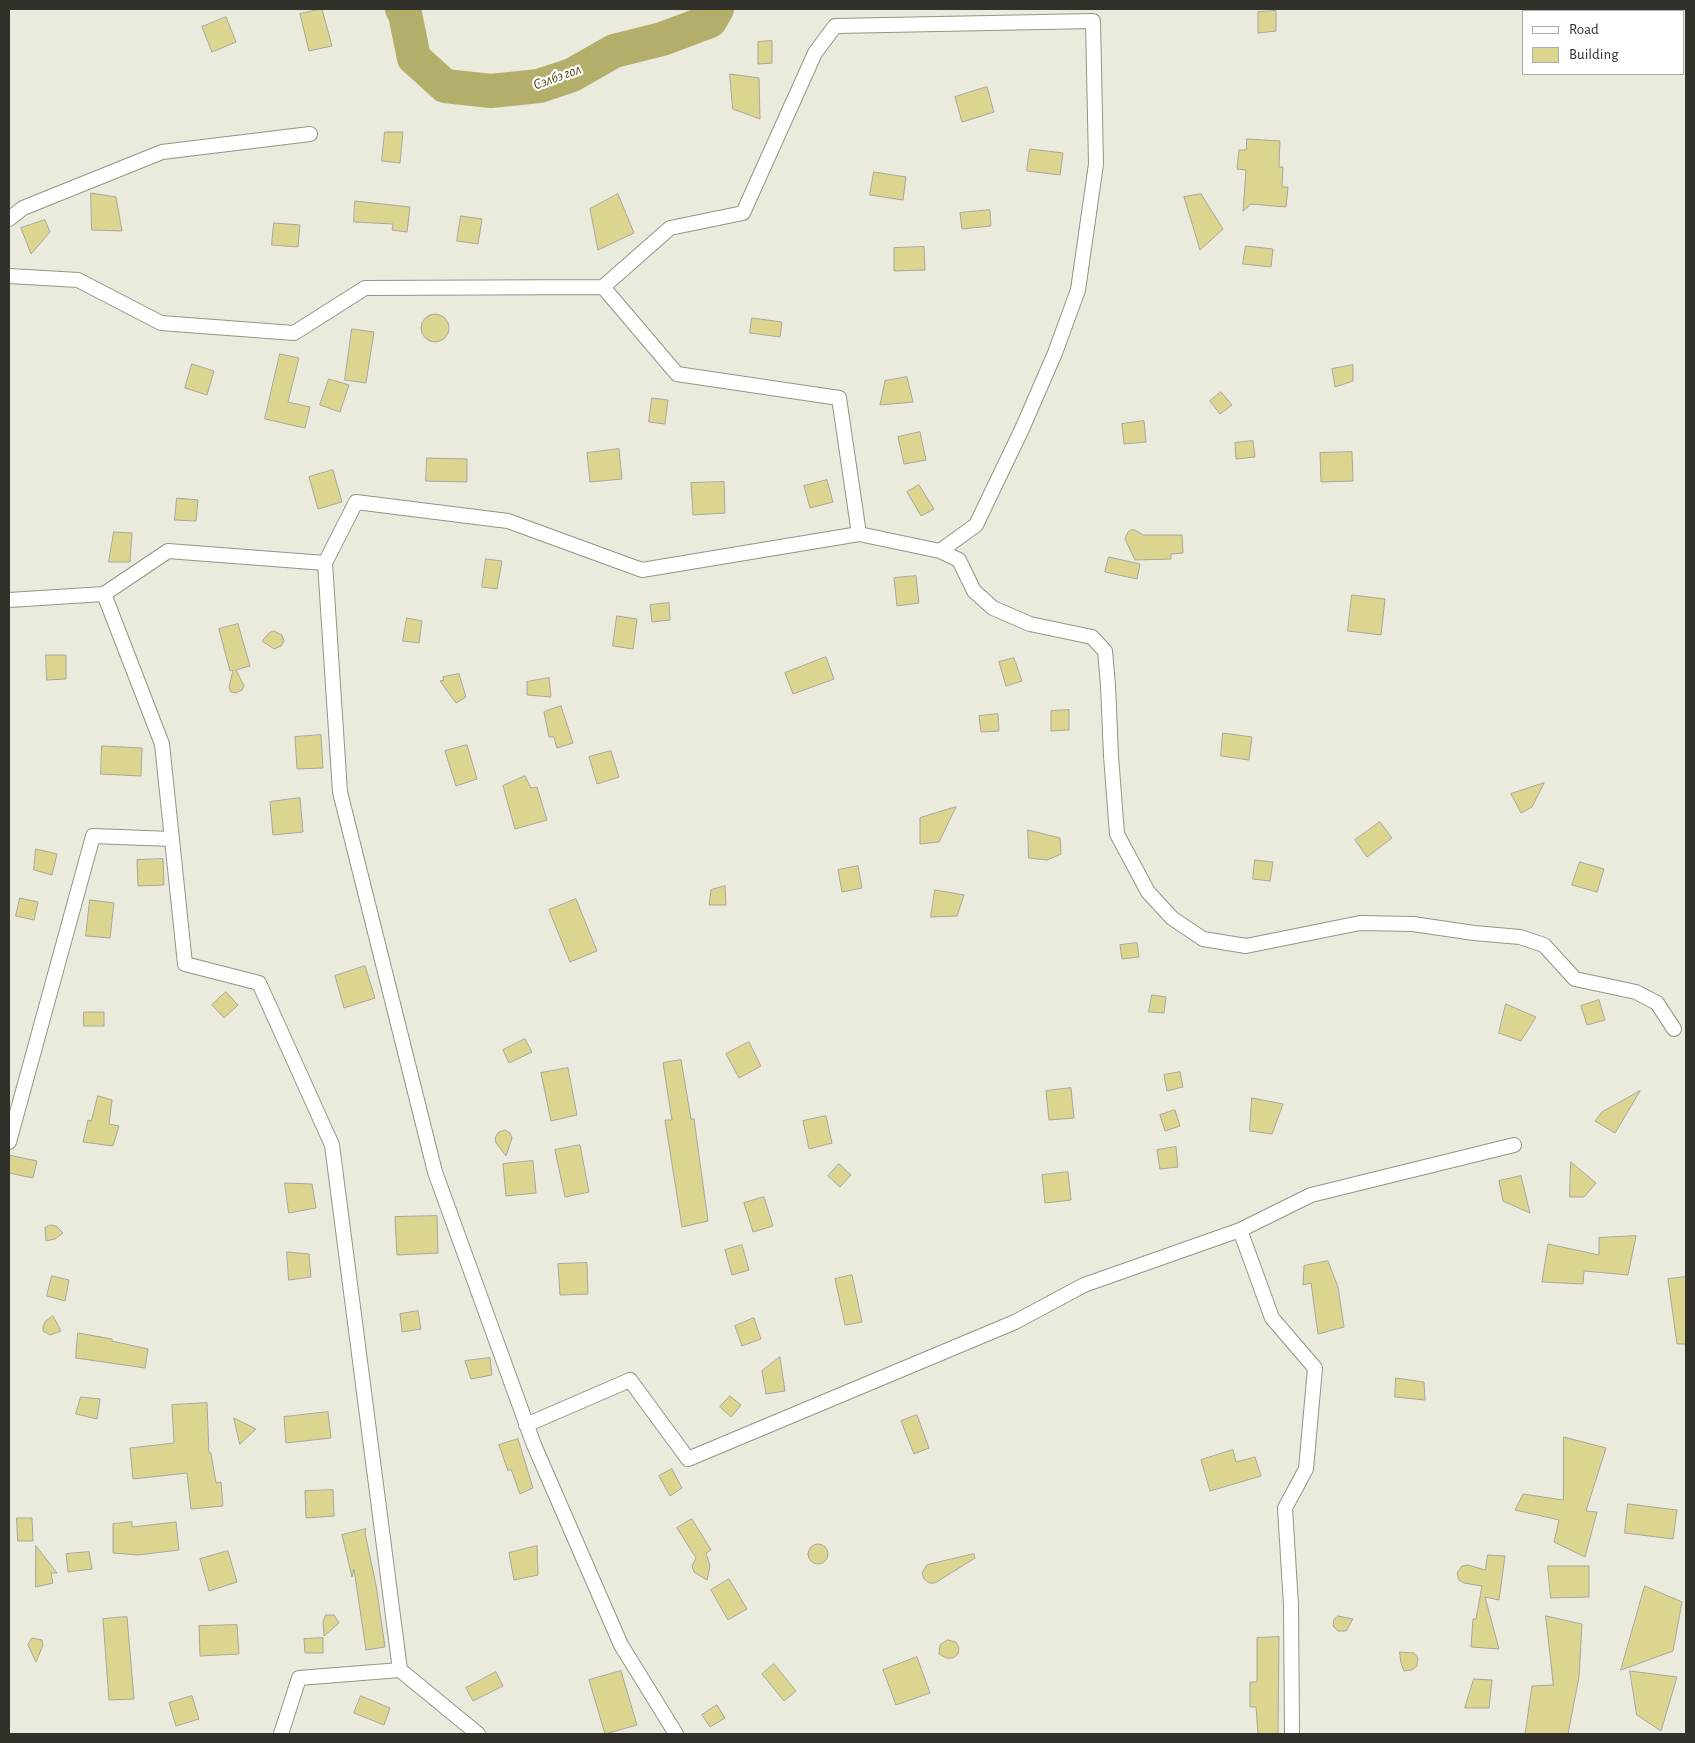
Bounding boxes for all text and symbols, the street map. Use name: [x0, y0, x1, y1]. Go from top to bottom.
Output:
legend: [1522, 10, 1685, 75]
text: Road: [1569, 22, 1599, 37]
text: Building: [1569, 47, 1619, 62]
water label: Сэлбэ гол: [531, 60, 583, 94]

